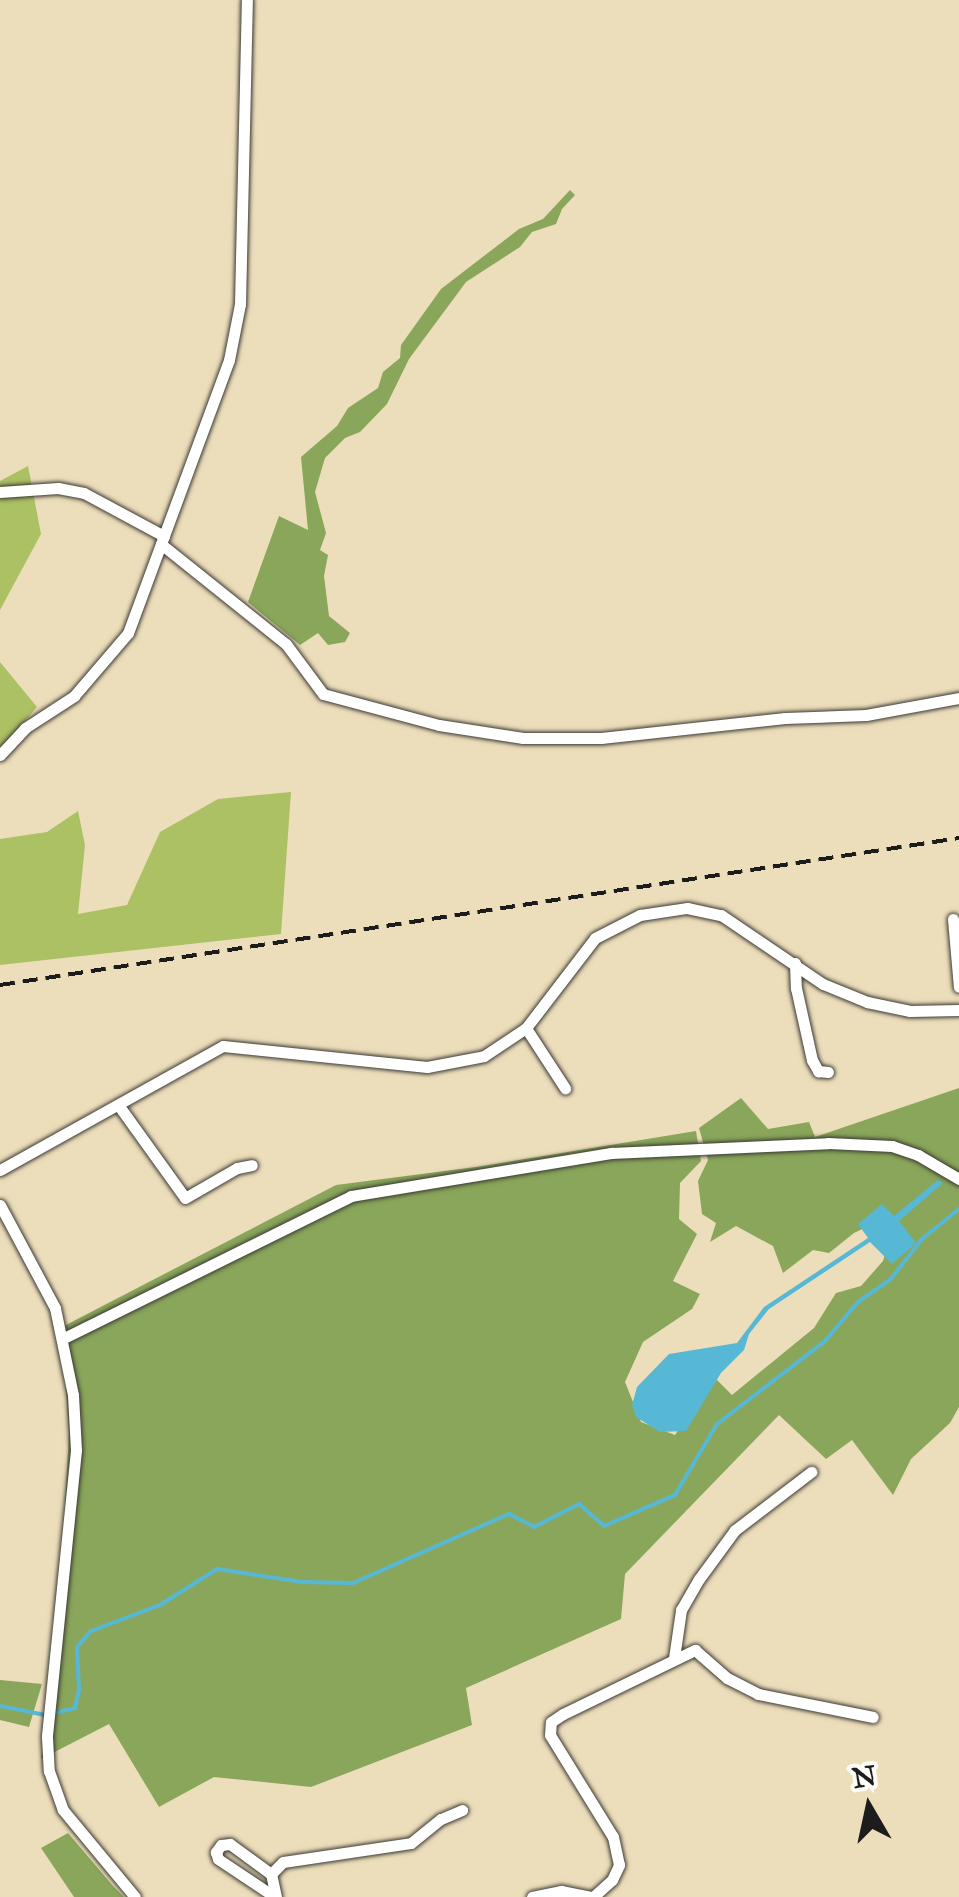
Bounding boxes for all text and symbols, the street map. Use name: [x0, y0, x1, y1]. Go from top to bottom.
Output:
north arrow: [819, 1757, 919, 1857]
text: N: [850, 1758, 879, 1796]

